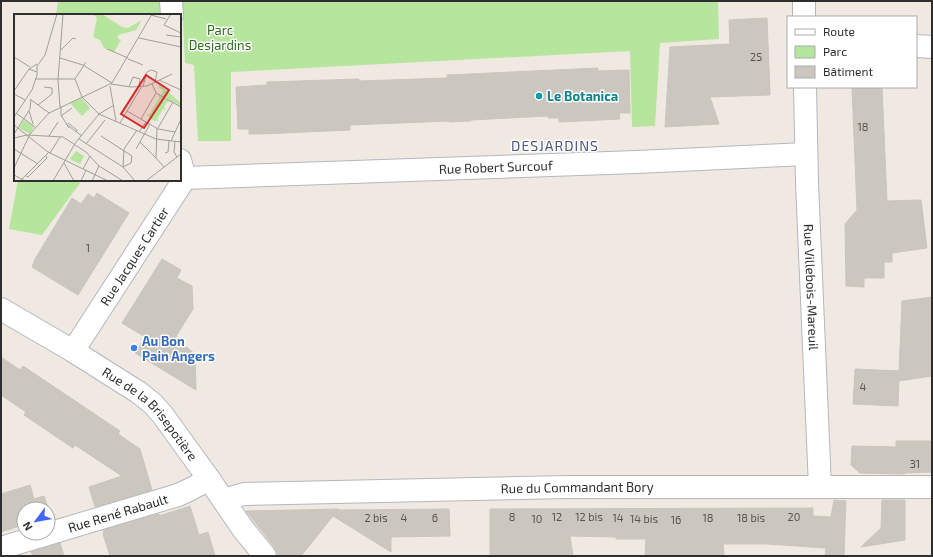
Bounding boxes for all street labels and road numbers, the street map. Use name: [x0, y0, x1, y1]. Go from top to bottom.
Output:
street label: Rue Robert Surcouf: [439, 157, 554, 177]
street label: Rue Jacques Cartier: [97, 204, 172, 309]
street label: Rue Villebois-Mareuil: [801, 223, 822, 351]
street label: Rue de la Brisepotière: [99, 364, 201, 464]
street label: Rue du Commandant Bory: [500, 479, 654, 496]
street label: Rue René Rabault: [66, 490, 170, 536]

